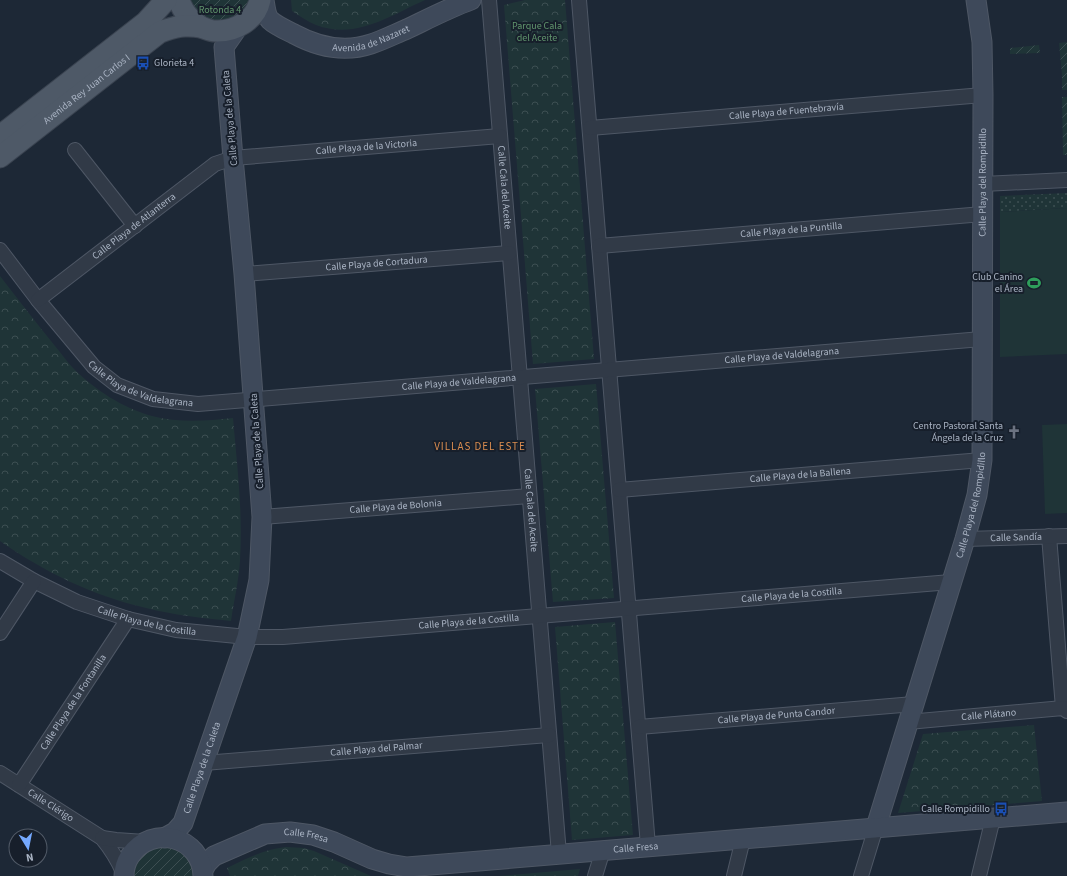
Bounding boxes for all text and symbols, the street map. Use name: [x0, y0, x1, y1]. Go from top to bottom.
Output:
park label: Rotonda 4: [199, 3, 241, 17]
park label: Parque Cala del Aceite: [512, 19, 562, 45]
street label: Avenida de Nazaret: [332, 21, 413, 55]
street label: Avenida Rey Juan Carlos I: [40, 51, 133, 128]
bus stop icon: Glorieta 4: [135, 55, 151, 71]
place label: Glorieta 4: [154, 56, 194, 70]
street label: Calle Playa de la Caleta: [219, 70, 241, 166]
street label: Calle Playa de Fuentebravía: [728, 100, 844, 123]
street label: Calle Playa del Rompidillo: [976, 128, 990, 237]
street label: Calle Playa de la Victoria: [315, 136, 418, 158]
street label: Calle Cala del Aceite: [494, 145, 515, 230]
street label: Calle Playa de Atlanterra: [89, 190, 179, 263]
street label: Calle Playa de la Puntilla: [740, 219, 843, 241]
street label: Calle Playa de Cortadura: [325, 252, 428, 275]
place label: Club Canino el Área: [972, 270, 1023, 296]
sports icon: Club Canino el Área: [1026, 275, 1042, 291]
street label: Calle Playa de Valdelagrana: [724, 344, 840, 367]
street label: Calle Playa de Valdelagrana: [84, 358, 194, 410]
street label: Calle Playa de Valdelagrana: [401, 371, 517, 394]
street label: Calle Playa de la Caleta: [247, 393, 267, 489]
place label: Centro Pastoral Santa Ángela de la Cruz: [913, 419, 1003, 445]
church icon: Centro Pastoral Santa Ángela de la Cruz: [1006, 424, 1022, 440]
district label: VILLAS DEL ESTE: [434, 439, 526, 454]
street label: Calle Playa del Rompidillo: [952, 452, 989, 560]
street label: Calle Playa de la Ballena: [749, 464, 851, 486]
street label: Calle Cala del Aceite: [520, 468, 541, 553]
street label: Calle Playa de Bolonia: [349, 496, 442, 517]
street label: Calle Sandía: [990, 530, 1042, 545]
street label: Calle Playa de la Costilla: [741, 584, 843, 606]
street label: Calle Playa de la Costilla: [96, 602, 197, 639]
street label: Calle Playa de la Costilla: [418, 611, 520, 633]
street label: Calle Playa de la Fontanilla: [37, 652, 110, 753]
street label: Calle Playa de Punta Candor: [717, 704, 836, 727]
street label: Calle Plátano: [961, 705, 1017, 724]
street label: Calle Playa de la Caleta: [180, 720, 224, 816]
street label: Calle Playa del Palmar: [330, 738, 424, 760]
street label: Calle Clérigo: [25, 785, 76, 825]
bus stop icon: Calle Rompidillo: [993, 801, 1009, 817]
place label: Calle Rompidillo: [921, 802, 990, 816]
street label: Calle Fresa: [283, 825, 330, 847]
north arrow: [8, 828, 48, 868]
street label: Calle Fresa: [613, 839, 659, 857]
text: N: [25, 849, 35, 865]

